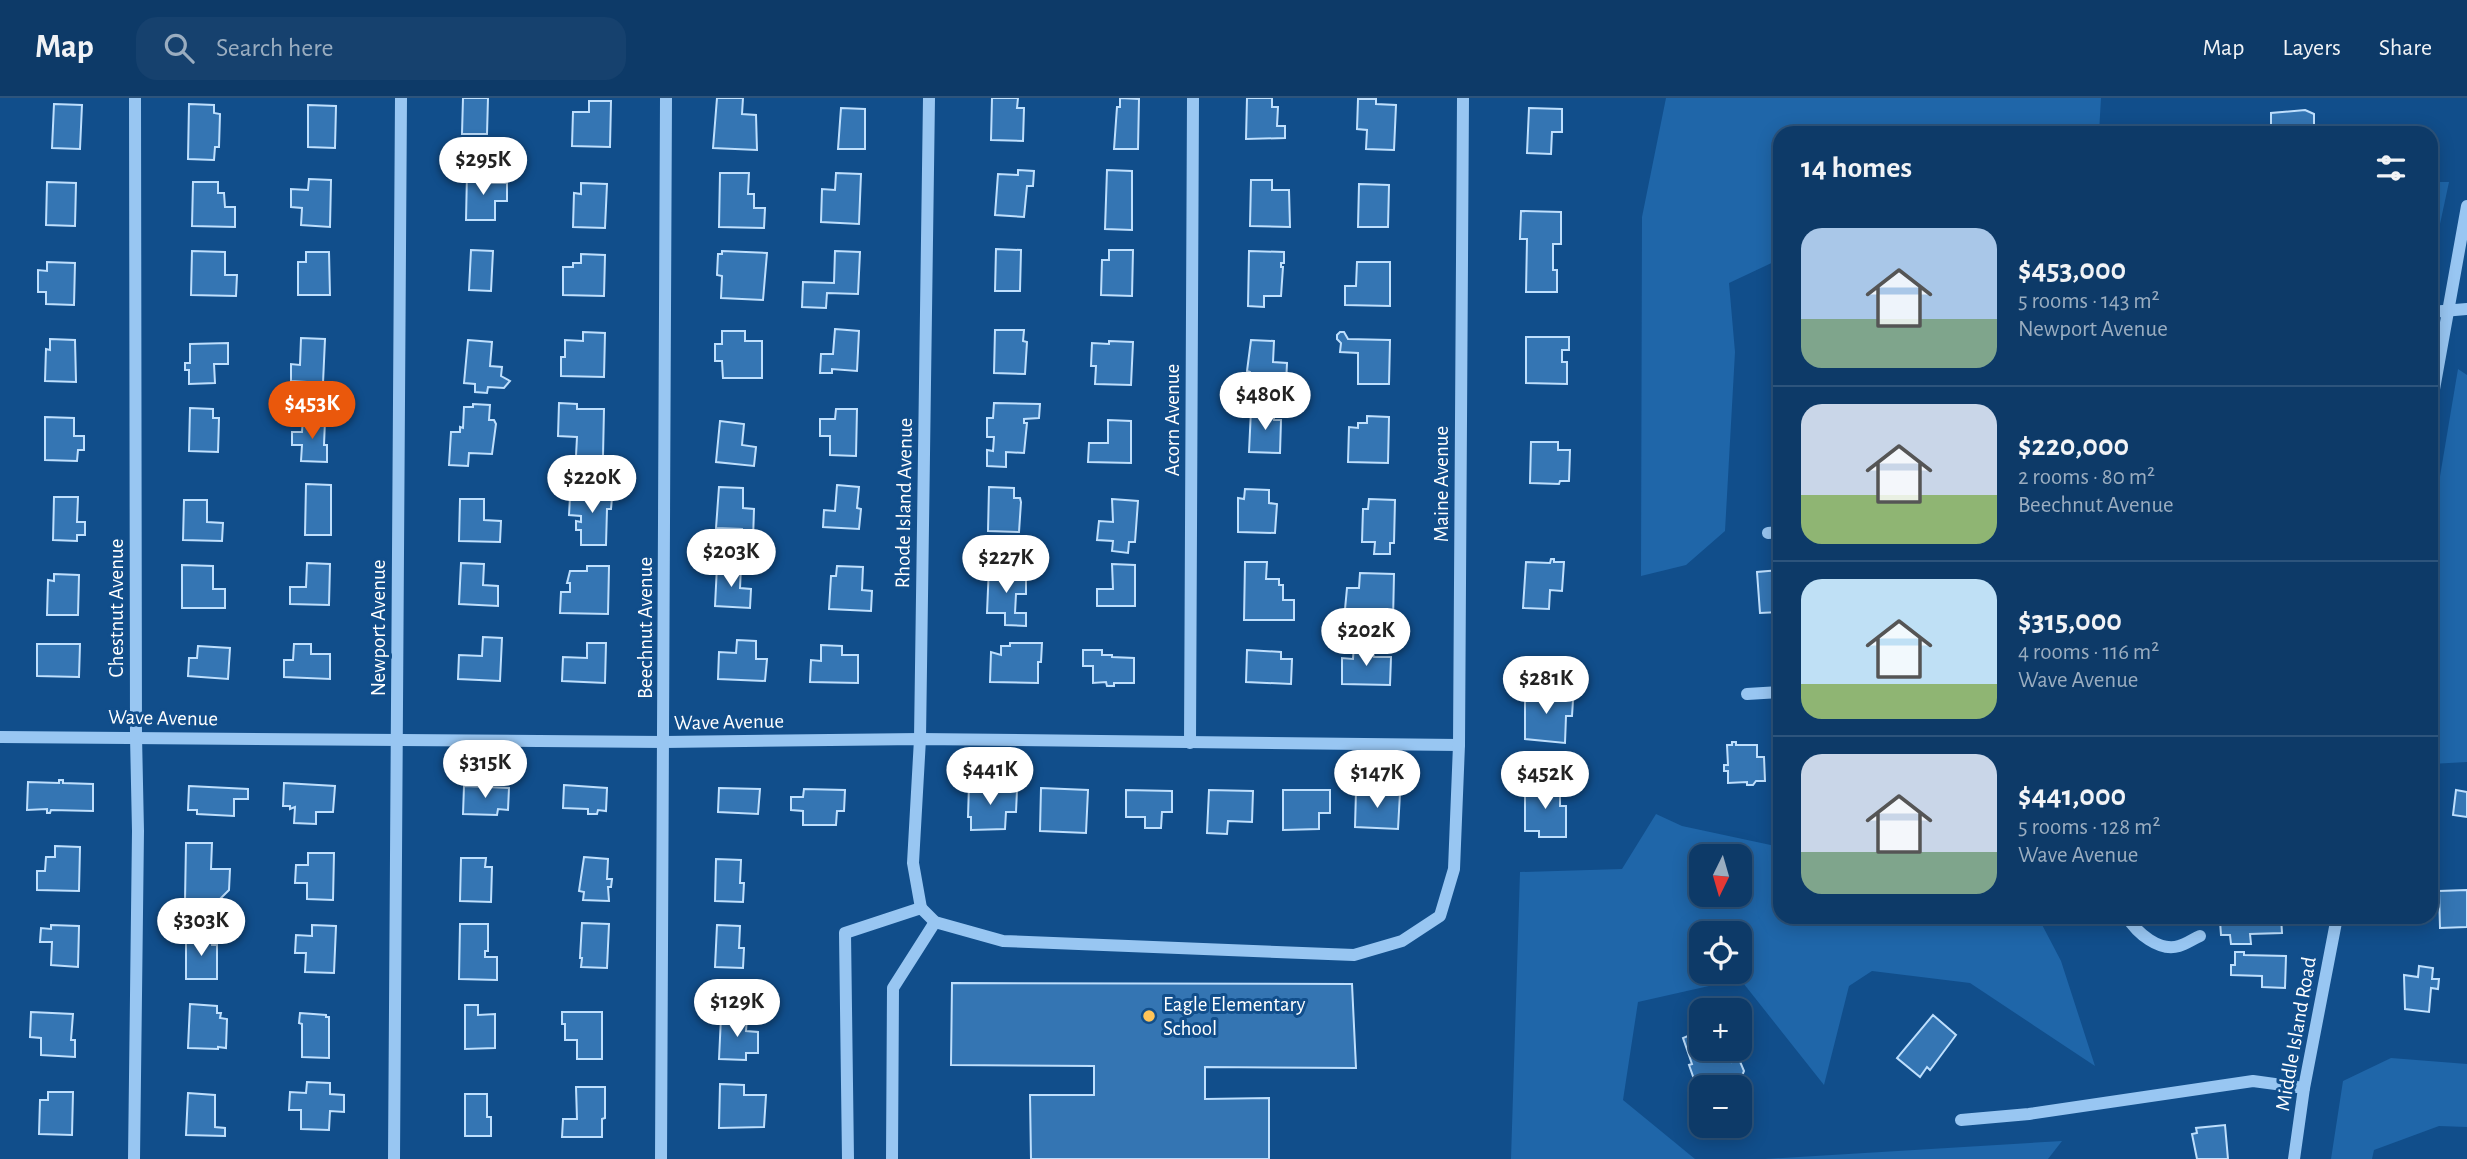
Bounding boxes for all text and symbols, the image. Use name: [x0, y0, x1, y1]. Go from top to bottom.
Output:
search box: [136, 17, 626, 80]
icon: search: [160, 29, 198, 67]
text: Map: [35, 31, 94, 64]
text: Search here: [216, 35, 334, 61]
text: Map: [2202, 36, 2244, 60]
text: Layers: [2282, 36, 2341, 60]
text: Share: [2379, 36, 2432, 60]
pin: $295K: [434, 138, 532, 197]
text: $295K: [455, 148, 511, 171]
icon: filters: [2372, 149, 2410, 187]
text: 14 homes: [1801, 153, 1912, 183]
text: $453,000: [2018, 255, 2126, 285]
icon: home: [1857, 256, 1941, 340]
text: 5 rooms · 143 m²: [2018, 290, 2160, 313]
text: Newport Avenue: [2018, 318, 2168, 341]
street label: Acorn Avenue: [1162, 364, 1183, 476]
pin: $480K: [1216, 372, 1314, 432]
pin: $453K: [263, 382, 361, 441]
text: $480K: [1236, 383, 1294, 406]
text: $453K: [284, 392, 340, 415]
street label: Rhode Island Avenue: [892, 417, 916, 589]
street label: Maine Avenue: [1431, 426, 1452, 542]
text: $220,000: [2018, 431, 2129, 461]
icon: home: [1857, 432, 1941, 516]
pin: $220K: [543, 456, 641, 515]
text: $220K: [563, 466, 621, 489]
text: 2 rooms · 80 m²: [2018, 466, 2155, 489]
text: Beechnut Avenue: [2018, 494, 2174, 517]
pin: $203K: [682, 530, 780, 589]
pin: $227K: [957, 536, 1055, 595]
street label: Chestnut Avenue: [106, 539, 127, 677]
text: $203K: [703, 540, 759, 563]
text: $227K: [978, 546, 1034, 569]
street label: Beechnut Avenue: [635, 557, 656, 699]
street label: Newport Avenue: [368, 560, 389, 696]
text: $315,000: [2018, 606, 2122, 636]
icon: home: [1857, 607, 1941, 691]
pin: $202K: [1317, 608, 1415, 668]
text: $202K: [1337, 619, 1395, 642]
text: 4 rooms · 116 m²: [2018, 641, 2159, 664]
pin: $281K: [1497, 656, 1595, 716]
text: $281K: [1519, 667, 1573, 690]
text: Wave Avenue: [2018, 669, 2138, 692]
street label: Wave Avenue: [108, 707, 218, 729]
street label: Wave Avenue: [674, 711, 784, 733]
pin: $315K: [436, 740, 534, 800]
pin: $441K: [941, 748, 1039, 807]
pin: $147K: [1328, 750, 1426, 810]
text: $315K: [459, 751, 511, 774]
pin: $452K: [1496, 752, 1594, 811]
text: $441K: [962, 758, 1018, 781]
text: $147K: [1350, 761, 1404, 784]
text: $452K: [1517, 762, 1573, 785]
text: $441,000: [2018, 781, 2126, 811]
icon: home: [1857, 782, 1941, 866]
text: 5 rooms · 128 m²: [2018, 816, 2160, 839]
north arrow: [1689, 844, 1752, 906]
map controls: [1689, 844, 1752, 1138]
text: Wave Avenue: [2018, 844, 2138, 867]
pin: $303K: [152, 898, 250, 958]
text: $303K: [173, 909, 229, 932]
button: locate: [1689, 921, 1752, 984]
street label: Middle Island Road: [2272, 955, 2320, 1113]
pin: $129K: [688, 979, 786, 1039]
text: $129K: [710, 990, 764, 1013]
place label: Eagle Elementary School: [1163, 994, 1305, 1039]
button: +: [1689, 998, 1752, 1061]
marker: Eagle Elementary School: [1141, 1008, 1157, 1024]
button: −: [1689, 1075, 1752, 1138]

